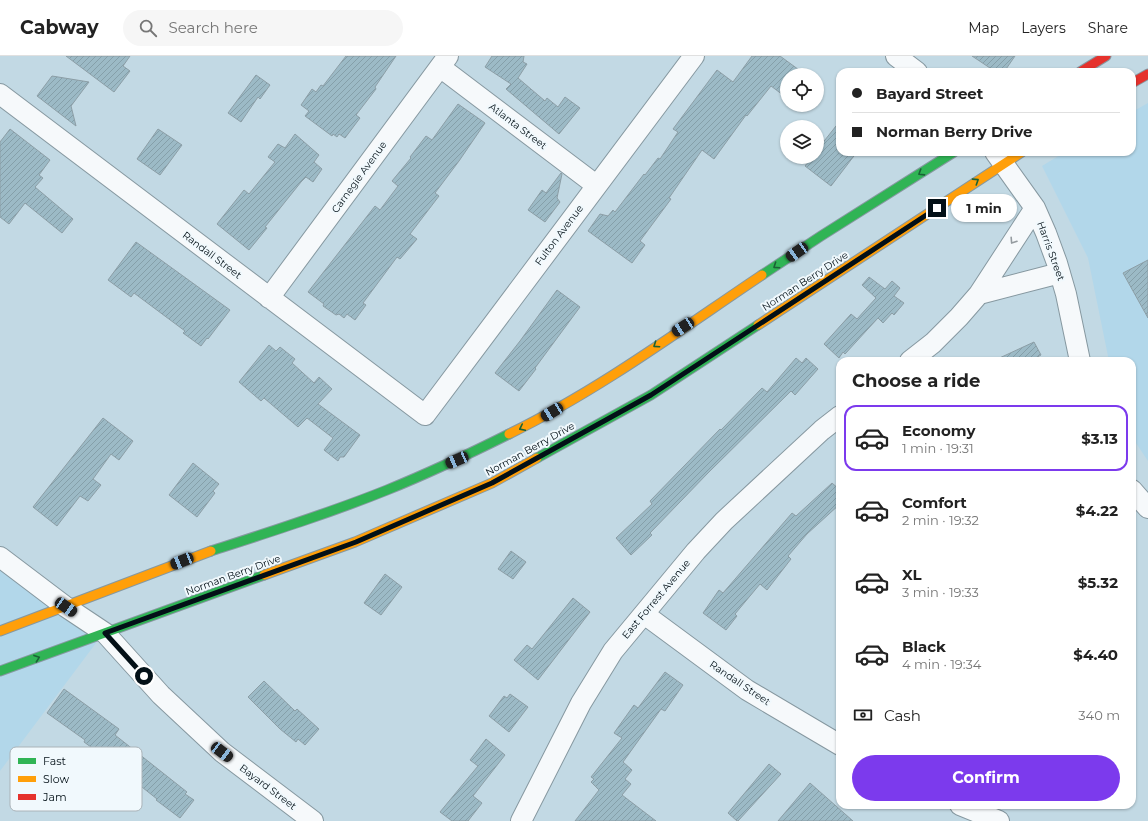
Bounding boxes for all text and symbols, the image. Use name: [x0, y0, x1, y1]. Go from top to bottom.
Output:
search box: [123, 10, 403, 46]
text: Cabway: [20, 16, 99, 39]
icon: search: [137, 17, 159, 39]
text: Search here: [169, 18, 258, 37]
text: Map: [968, 19, 999, 37]
text: Layers: [1021, 19, 1066, 37]
text: Share: [1088, 19, 1128, 37]
map controls: [780, 68, 824, 164]
button: locate: [780, 68, 824, 112]
text: Bayard Street: [876, 84, 983, 103]
street label: Atlanta Street: [486, 100, 550, 152]
button: layers: [780, 120, 824, 164]
text: Norman Berry Drive: [876, 122, 1033, 141]
street label: Carnegie Avenue: [329, 139, 389, 215]
one-way arrow: [918, 168, 925, 176]
one-way arrow: [972, 179, 979, 186]
callout: 1 min: [951, 194, 1017, 222]
route end: [928, 199, 946, 217]
text: 1 min: [966, 200, 1002, 216]
street label: Fulton Avenue: [532, 202, 586, 268]
street label: Harris Street: [1034, 219, 1068, 283]
street label: Randall Street: [180, 229, 244, 281]
one-way arrow: [1010, 237, 1018, 244]
car: [784, 240, 810, 264]
street label: Norman Berry Drive: [760, 248, 850, 314]
one-way arrow: [773, 261, 780, 269]
car: [670, 315, 696, 339]
one-way arrow: [653, 340, 660, 348]
text: Choose a ride: [852, 370, 980, 392]
car: [539, 401, 565, 423]
street label: Norman Berry Drive: [483, 419, 577, 479]
icon: car: [854, 420, 890, 456]
text: Economy: [902, 421, 975, 440]
one-way arrow: [518, 423, 526, 431]
text: $3.13: [1081, 429, 1118, 448]
text: 1 min · 19:31: [902, 440, 974, 456]
car: [444, 450, 470, 470]
icon: car: [854, 492, 890, 528]
text: Comfort: [902, 493, 967, 512]
text: $4.22: [1076, 501, 1118, 520]
text: 2 min · 19:32: [902, 512, 979, 528]
car: [169, 551, 195, 571]
street label: Norman Berry Drive: [184, 552, 282, 598]
street label: East Forrest Avenue: [619, 557, 693, 641]
icon: car: [854, 564, 890, 600]
text: XL: [902, 565, 921, 584]
text: $5.32: [1078, 573, 1118, 592]
text: 3 min · 19:33: [902, 584, 979, 600]
car: [53, 595, 79, 619]
icon: car: [854, 636, 890, 672]
text: Black: [902, 637, 946, 656]
text: $4.40: [1073, 645, 1118, 664]
one-way arrow: [33, 654, 40, 662]
text: 4 min · 19:34: [902, 656, 981, 672]
street label: Randall Street: [707, 658, 773, 708]
route start: [135, 667, 153, 685]
icon: cash: [852, 704, 874, 726]
text: Cash: [884, 706, 921, 725]
text: 340 m: [1078, 707, 1120, 723]
car: [209, 740, 235, 764]
legend: [10, 747, 142, 811]
text: Fast: [43, 754, 67, 768]
button: Confirm: [852, 755, 1120, 801]
street label: Bayard Street: [237, 761, 299, 813]
text: Slow: [43, 772, 69, 786]
text: Jam: [42, 790, 67, 804]

